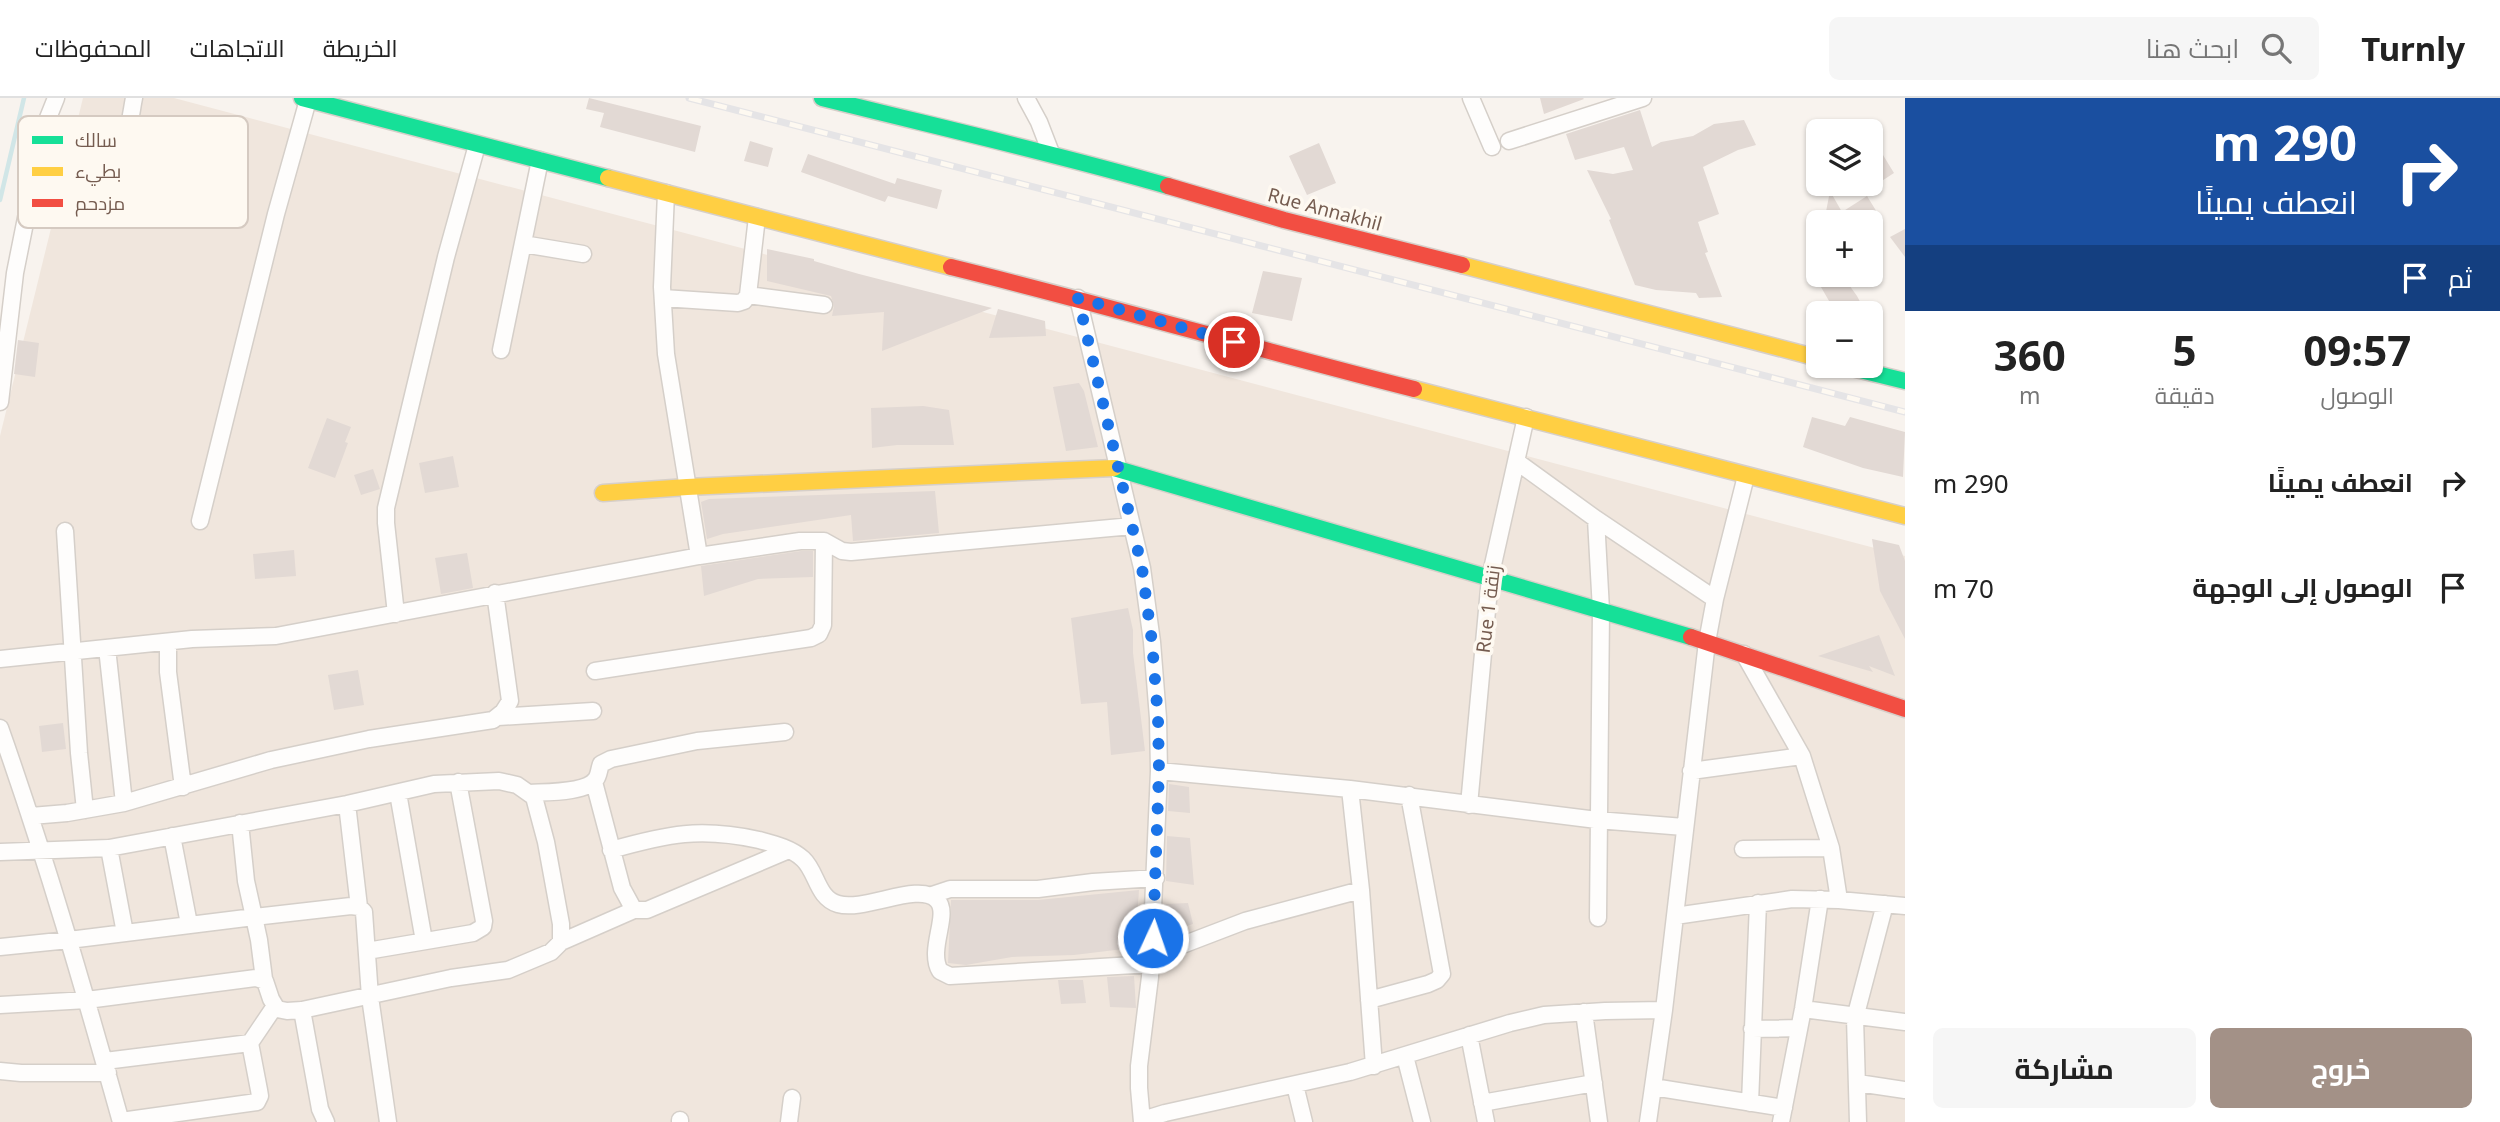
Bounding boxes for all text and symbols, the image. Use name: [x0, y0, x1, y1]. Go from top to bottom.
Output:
search box: [1829, 17, 2319, 80]
text: Turnly: [2361, 26, 2465, 71]
icon: search: [2257, 29, 2295, 67]
text: ابحث هنا: [2146, 30, 2239, 66]
text: المحفوظات: [35, 31, 152, 64]
text: الاتجاهات: [190, 31, 285, 64]
text: الخريطة: [323, 31, 398, 64]
text: 290 m: [2212, 109, 2357, 175]
legend: [18, 116, 248, 228]
map controls: [1806, 119, 1883, 378]
button: layers: [1806, 119, 1883, 196]
icon: right: [2381, 126, 2472, 217]
text: سالك: [75, 127, 117, 153]
text: بطيء: [75, 158, 121, 186]
text: انعطف يمينًا: [2195, 180, 2357, 223]
street label: Rue Annakhil: [1265, 181, 1385, 237]
text: مزدحم: [75, 190, 125, 217]
button: +: [1806, 210, 1883, 287]
icon: arrive: [2396, 259, 2434, 297]
text: ثم: [2448, 260, 2472, 296]
button: −: [1806, 301, 1883, 378]
pin: [1204, 312, 1264, 372]
text: 5: [2173, 321, 2197, 378]
text: 09:57: [2303, 321, 2411, 378]
icon: arrive: [1215, 323, 1253, 361]
text: 360: [1994, 326, 2066, 383]
text: m: [2019, 379, 2041, 411]
text: دقيقة: [2155, 379, 2215, 411]
text: الوصول: [2321, 379, 2394, 411]
text: انعطف يمينًا: [2268, 464, 2413, 500]
icon: right: [2434, 464, 2472, 502]
text: 290 m: [1933, 465, 2009, 501]
street label: Rue 1 زنقة: [1470, 564, 1506, 654]
text: الوصول إلى الوجهة: [2192, 569, 2413, 605]
icon: arrive: [2434, 569, 2472, 607]
text: 70 m: [1933, 570, 1994, 606]
position arrow: [1116, 901, 1190, 975]
button: مشاركة: [1933, 1028, 2196, 1108]
button: خروج: [2210, 1028, 2472, 1108]

